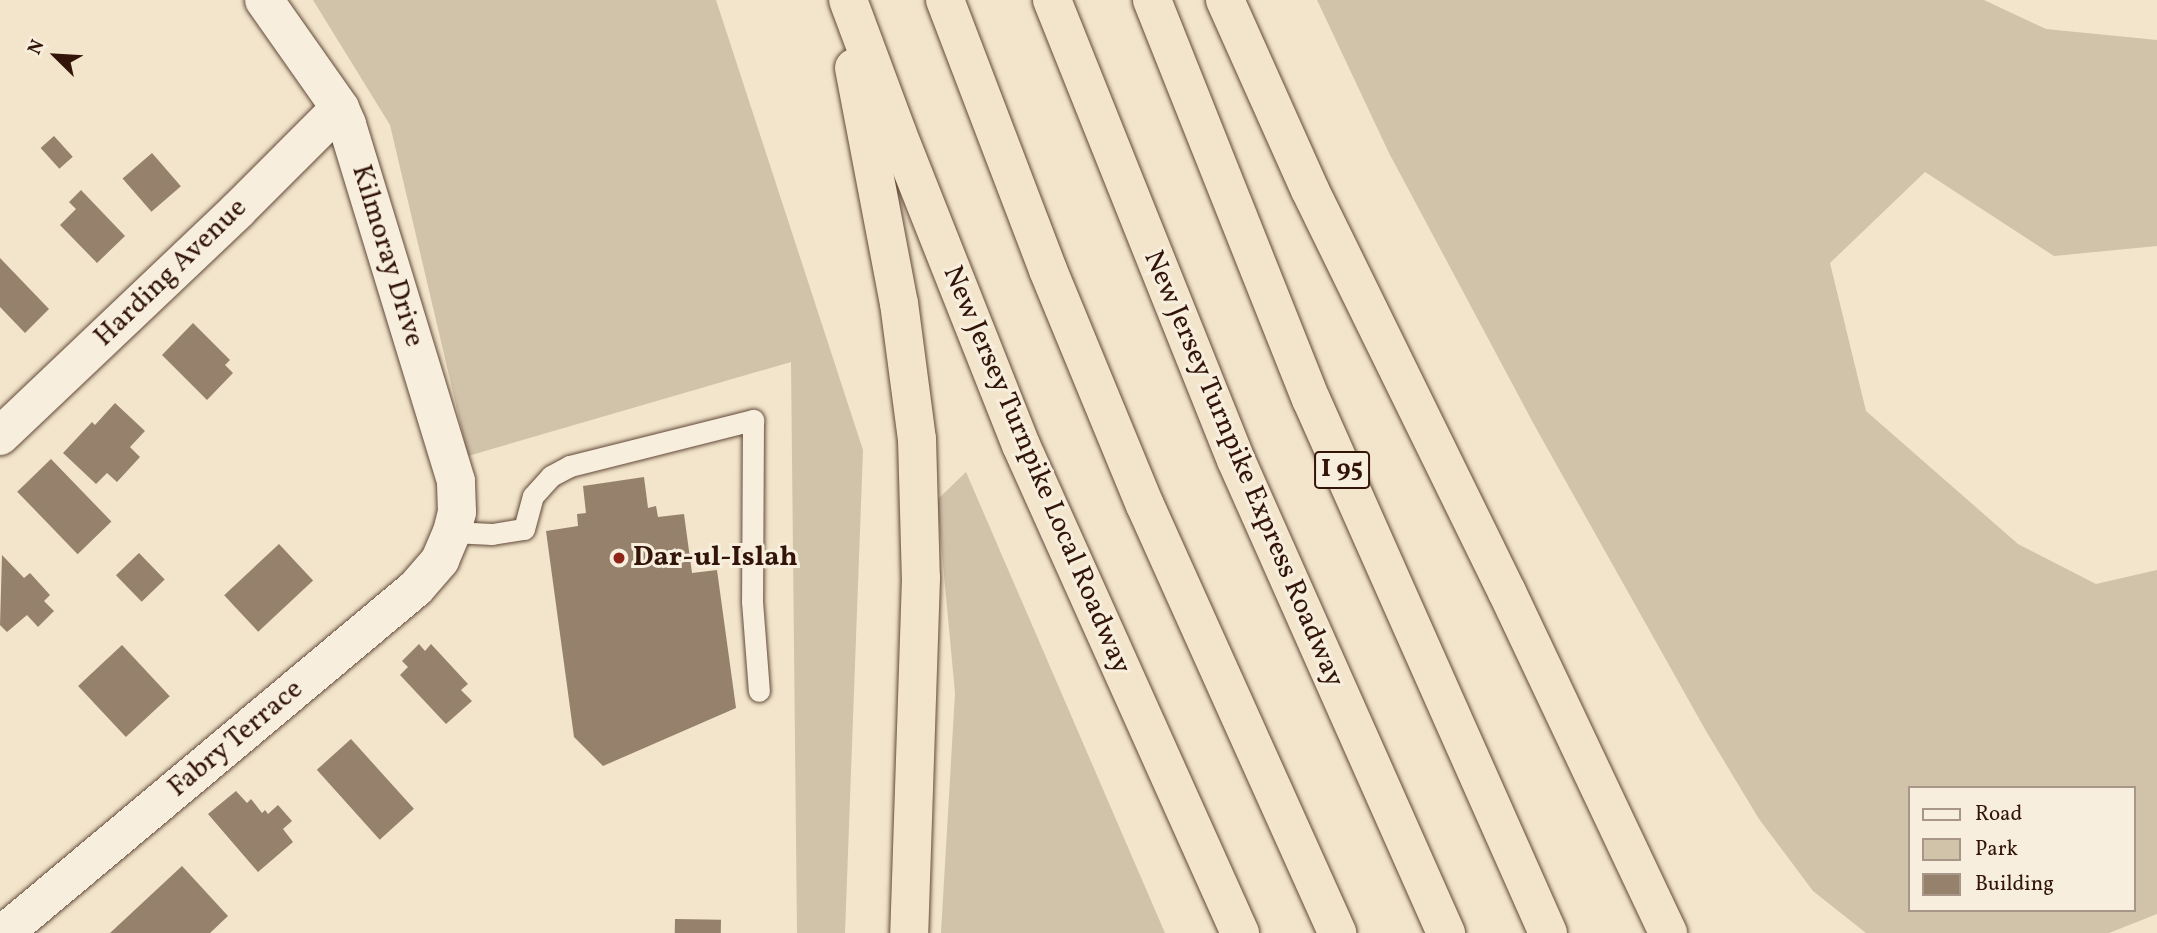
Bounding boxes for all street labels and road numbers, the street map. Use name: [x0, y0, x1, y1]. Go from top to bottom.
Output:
street label: Kilmoray Drive: [343, 161, 431, 351]
street label: Harding Avenue: [88, 192, 254, 354]
street label: New Jersey Turnpike Express Roadway: [1135, 244, 1351, 694]
street label: New Jersey Turnpike Local Roadway: [934, 260, 1138, 680]
road number: I 95: [1314, 447, 1370, 492]
street label: Fabry Terrace: [161, 672, 311, 806]

